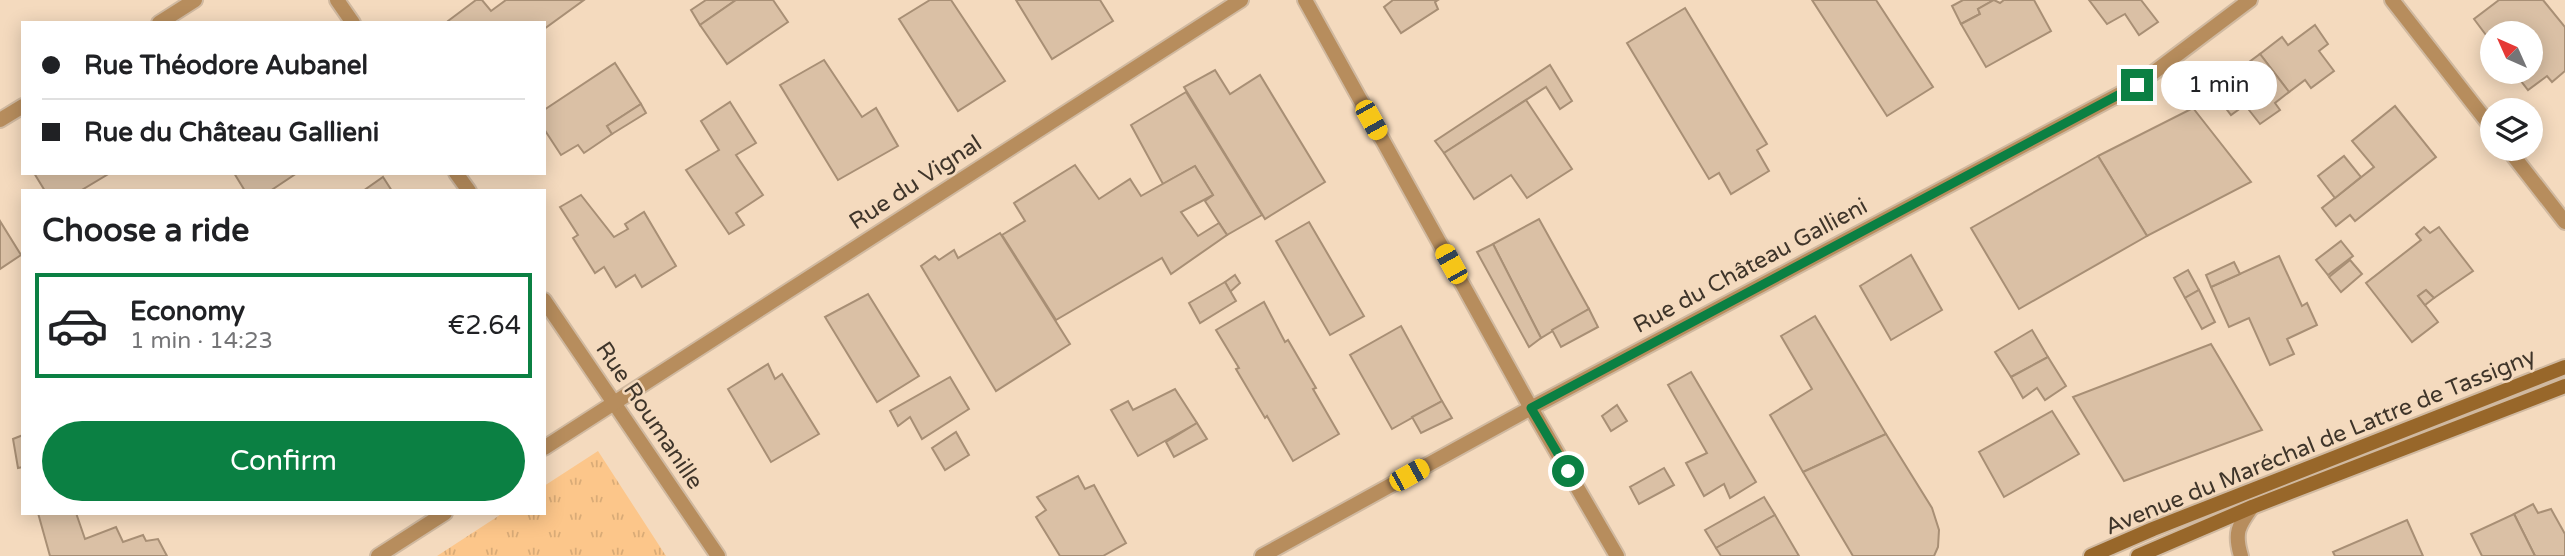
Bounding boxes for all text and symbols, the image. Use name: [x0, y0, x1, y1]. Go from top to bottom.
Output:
north arrow: [2480, 21, 2543, 84]
map controls: [2480, 21, 2543, 161]
text: Rue Théodore Aubanel: [84, 50, 368, 81]
callout: 1 min: [2162, 60, 2277, 110]
route end: [2121, 69, 2153, 101]
text: 1 min: [2188, 71, 2250, 99]
car: [1352, 97, 1391, 143]
button: layers: [2480, 98, 2543, 161]
text: Rue du Château Gallieni: [84, 117, 379, 148]
street label: Rue du Vignal: [844, 130, 987, 236]
street label: Rue du Château Gallieni: [1629, 192, 1872, 340]
text: Choose a ride: [42, 212, 249, 250]
car: [1432, 241, 1471, 287]
icon: car: [46, 294, 109, 357]
text: Economy: [130, 296, 245, 327]
text: €2.64: [448, 310, 521, 341]
text: 1 min · 14:23: [130, 327, 273, 355]
street label: Rue Roumanille: [589, 336, 709, 495]
street label: Avenue du Maréchal de Lattre de Tassigny: [2101, 342, 2540, 541]
button: Confirm: [42, 421, 525, 501]
route start: [1552, 455, 1584, 487]
car: [1386, 456, 1433, 494]

